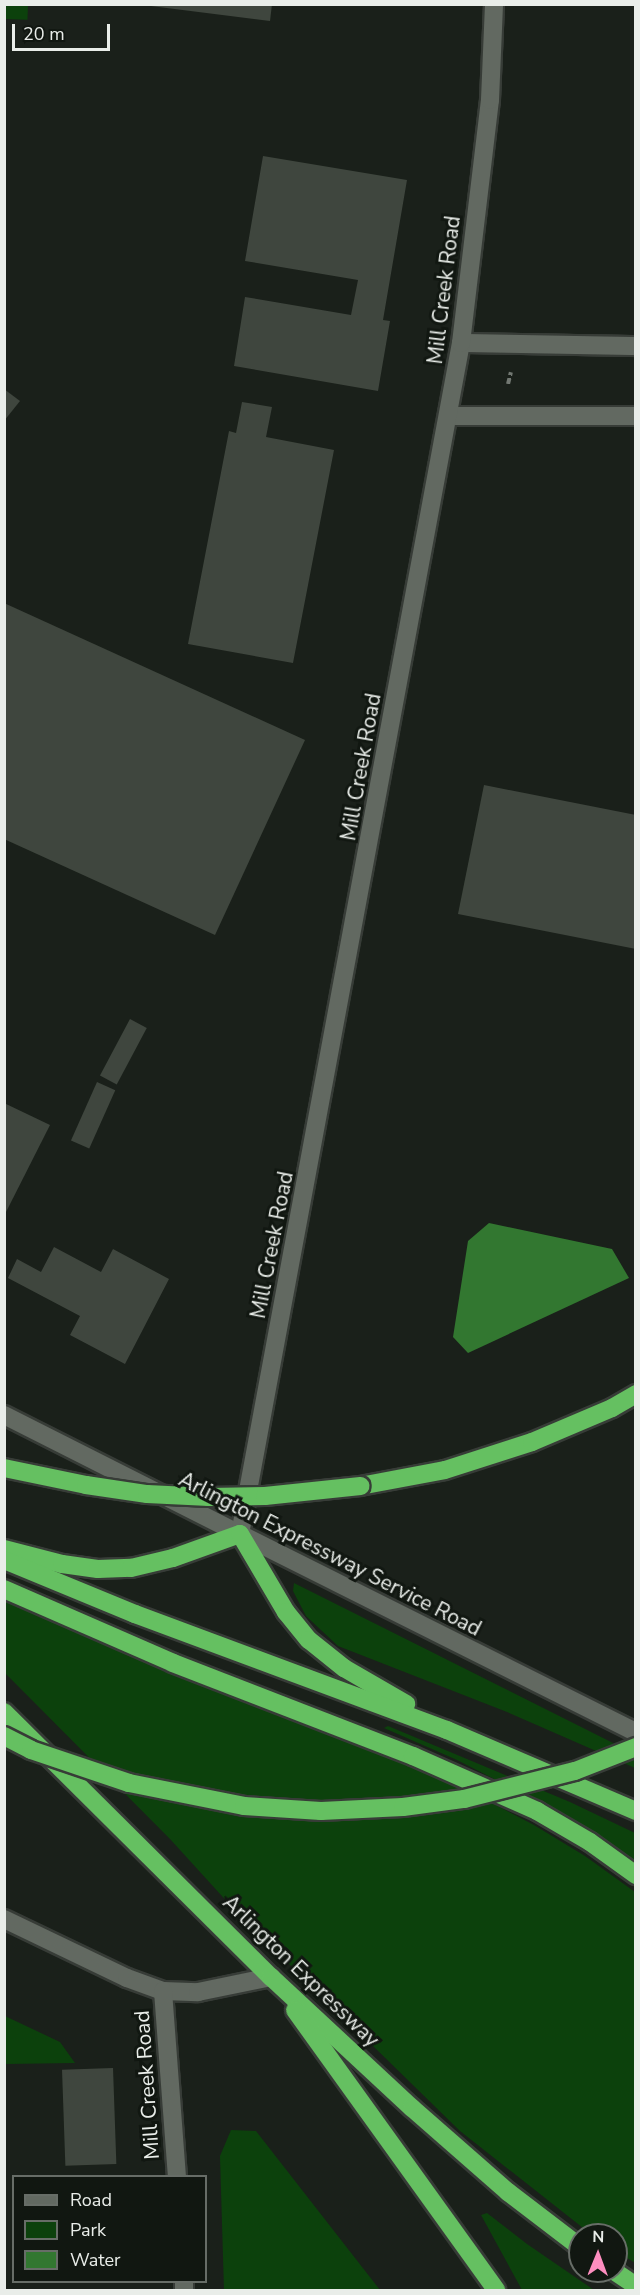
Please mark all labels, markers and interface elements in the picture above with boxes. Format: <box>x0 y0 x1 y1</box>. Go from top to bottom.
scale bar <box>15 12 112 50</box>
text: 20 m <box>23 22 65 46</box>
street label: Mill Creek Road <box>422 214 466 366</box>
street label: Mill Creek Road <box>336 691 386 843</box>
street label: Mill Creek Road <box>245 1169 299 1321</box>
street label: Arlington Expressway Service Road <box>175 1467 485 1641</box>
street label: Arlington Expressway <box>218 1890 384 2052</box>
street label: Mill Creek Road <box>129 2010 165 2160</box>
legend <box>12 2175 207 2283</box>
text: Road <box>70 2188 112 2212</box>
text: Park <box>70 2218 106 2242</box>
north arrow <box>568 2223 628 2283</box>
text: N <box>592 2226 604 2248</box>
text: Water <box>70 2248 121 2272</box>

